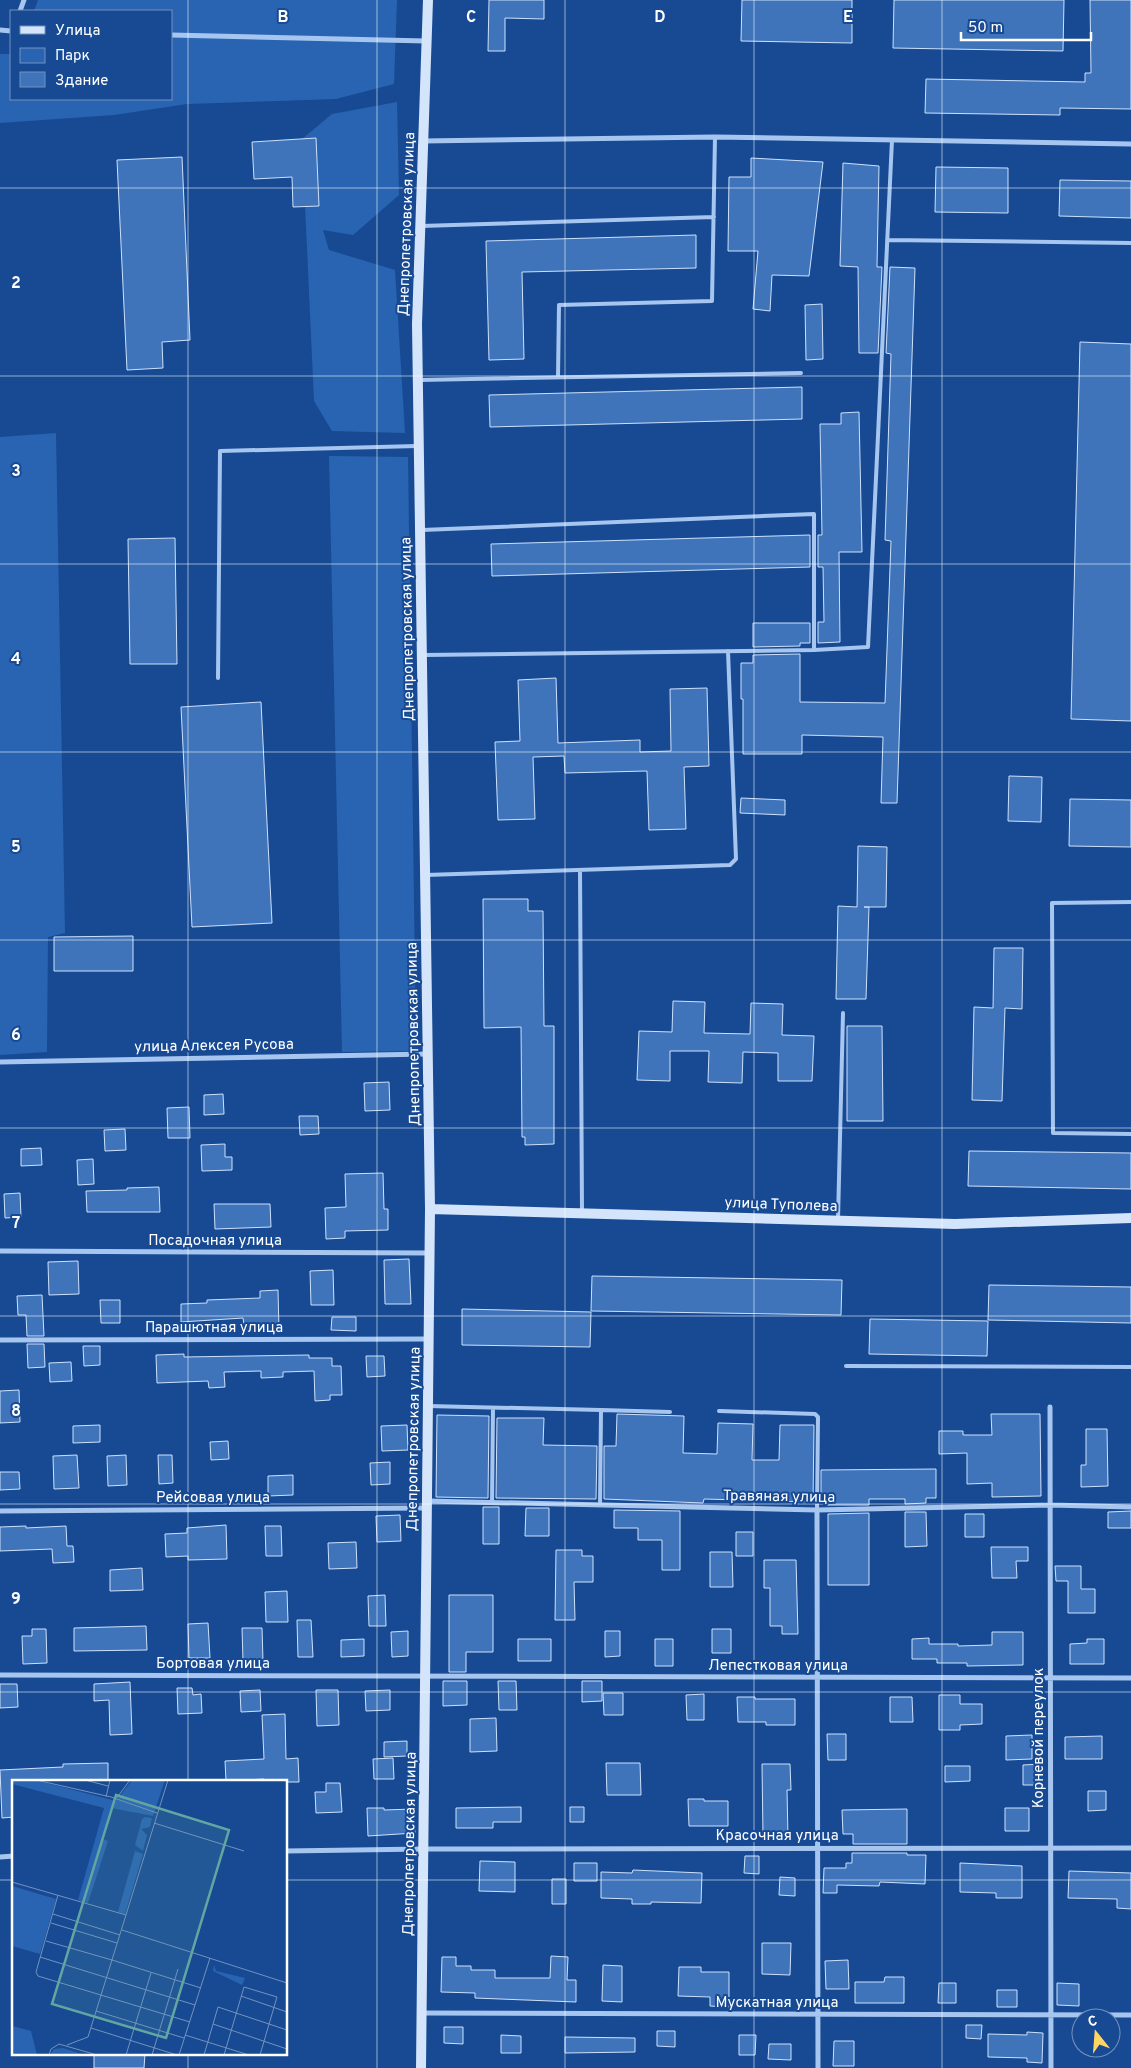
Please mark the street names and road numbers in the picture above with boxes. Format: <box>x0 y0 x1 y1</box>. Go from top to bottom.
street label: Днепропетровская улица <box>395 132 420 316</box>
street label: Днепропетровская улица <box>397 537 420 721</box>
street label: Днепропетровская улица <box>403 942 426 1126</box>
street label: улица Алексея Русова <box>134 1036 294 1057</box>
street label: улица Туполева <box>724 1194 838 1217</box>
street label: Посадочная улица <box>148 1232 282 1251</box>
street label: Парашютная улица <box>145 1319 283 1338</box>
street label: Днепропетровская улица <box>403 1347 426 1531</box>
street label: Травяная улица <box>723 1487 835 1508</box>
street label: Рейсовая улица <box>156 1489 270 1508</box>
street label: Бортовая улица <box>156 1655 270 1674</box>
street label: Лепестковая улица <box>708 1657 848 1676</box>
street label: Корневой переулок <box>1030 1668 1049 1808</box>
street label: Днепропетровская улица <box>399 1752 422 1936</box>
street label: Красочная улица <box>715 1827 839 1846</box>
street label: Мускатная улица <box>716 1994 838 2013</box>

